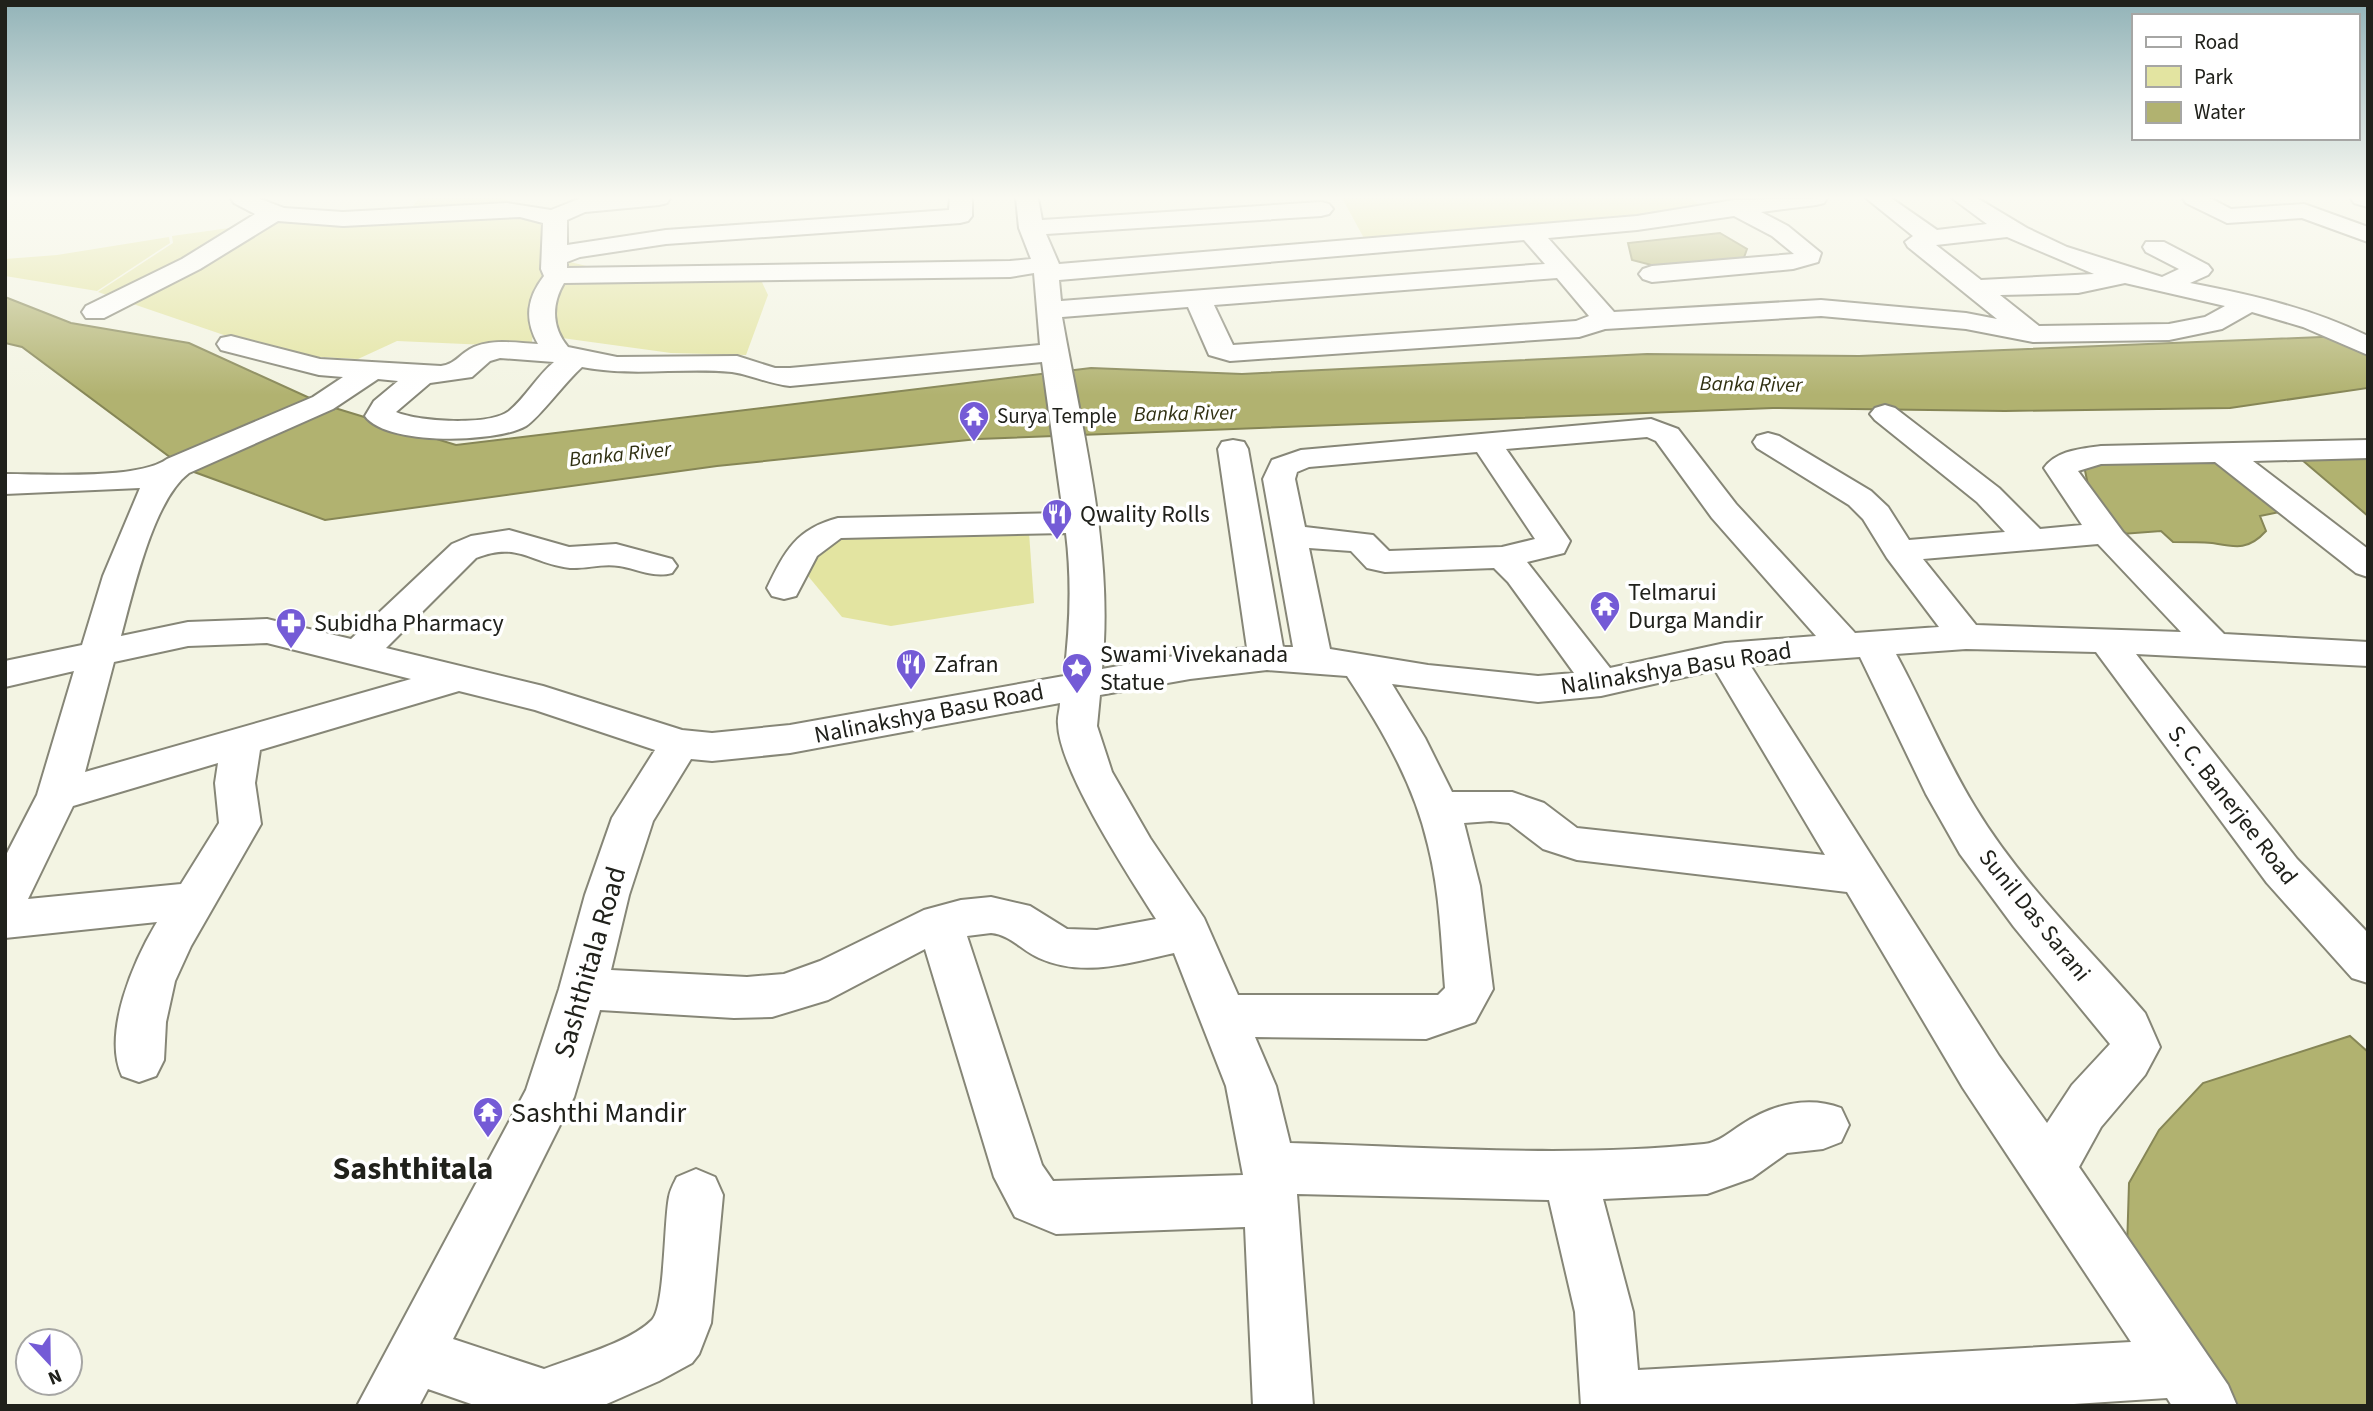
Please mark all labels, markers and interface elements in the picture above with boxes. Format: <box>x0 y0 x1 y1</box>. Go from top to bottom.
legend <box>2132 14 2359 140</box>
text: Road <box>2194 27 2239 57</box>
text: Park <box>2194 62 2234 92</box>
text: Water <box>2194 97 2246 127</box>
water label: Banka River <box>1699 368 1803 400</box>
water label: Banka River <box>1133 397 1237 429</box>
temple icon: Surya Temple <box>957 399 991 443</box>
place label: Surya Temple <box>997 401 1117 431</box>
water label: Banka River <box>567 434 673 474</box>
restaurant icon: Qwality Rolls <box>1040 497 1074 541</box>
place label: Qwality Rolls <box>1080 497 1210 532</box>
place label: Telmarui Durga Mandir <box>1628 575 1763 638</box>
temple icon: Telmarui Durga Mandir <box>1588 589 1622 633</box>
pharmacy icon: Subidha Pharmacy <box>274 606 308 650</box>
place label: Subidha Pharmacy <box>314 606 504 641</box>
street label: Nalinakshya Basu Road <box>1558 633 1794 704</box>
place label: Swami Vivekanada Statue <box>1100 637 1288 700</box>
restaurant icon: Zafran <box>894 647 928 691</box>
place label: Zafran <box>934 647 999 682</box>
place icon: Swami Vivekanada Statue <box>1060 651 1094 695</box>
street label: Nalinakshya Basu Road <box>811 674 1047 753</box>
street label: S. C. Banerjee Road <box>2159 718 2306 892</box>
street label: Sunil Das Sarani <box>1970 842 2099 989</box>
street label: Sashthitala Road <box>544 862 636 1063</box>
place label: Sashthi Mandir <box>511 1093 686 1133</box>
temple icon: Sashthi Mandir <box>471 1095 505 1139</box>
district label: Sashthitala <box>333 1146 493 1192</box>
north arrow <box>14 1327 84 1397</box>
text: N <box>44 1361 66 1391</box>

